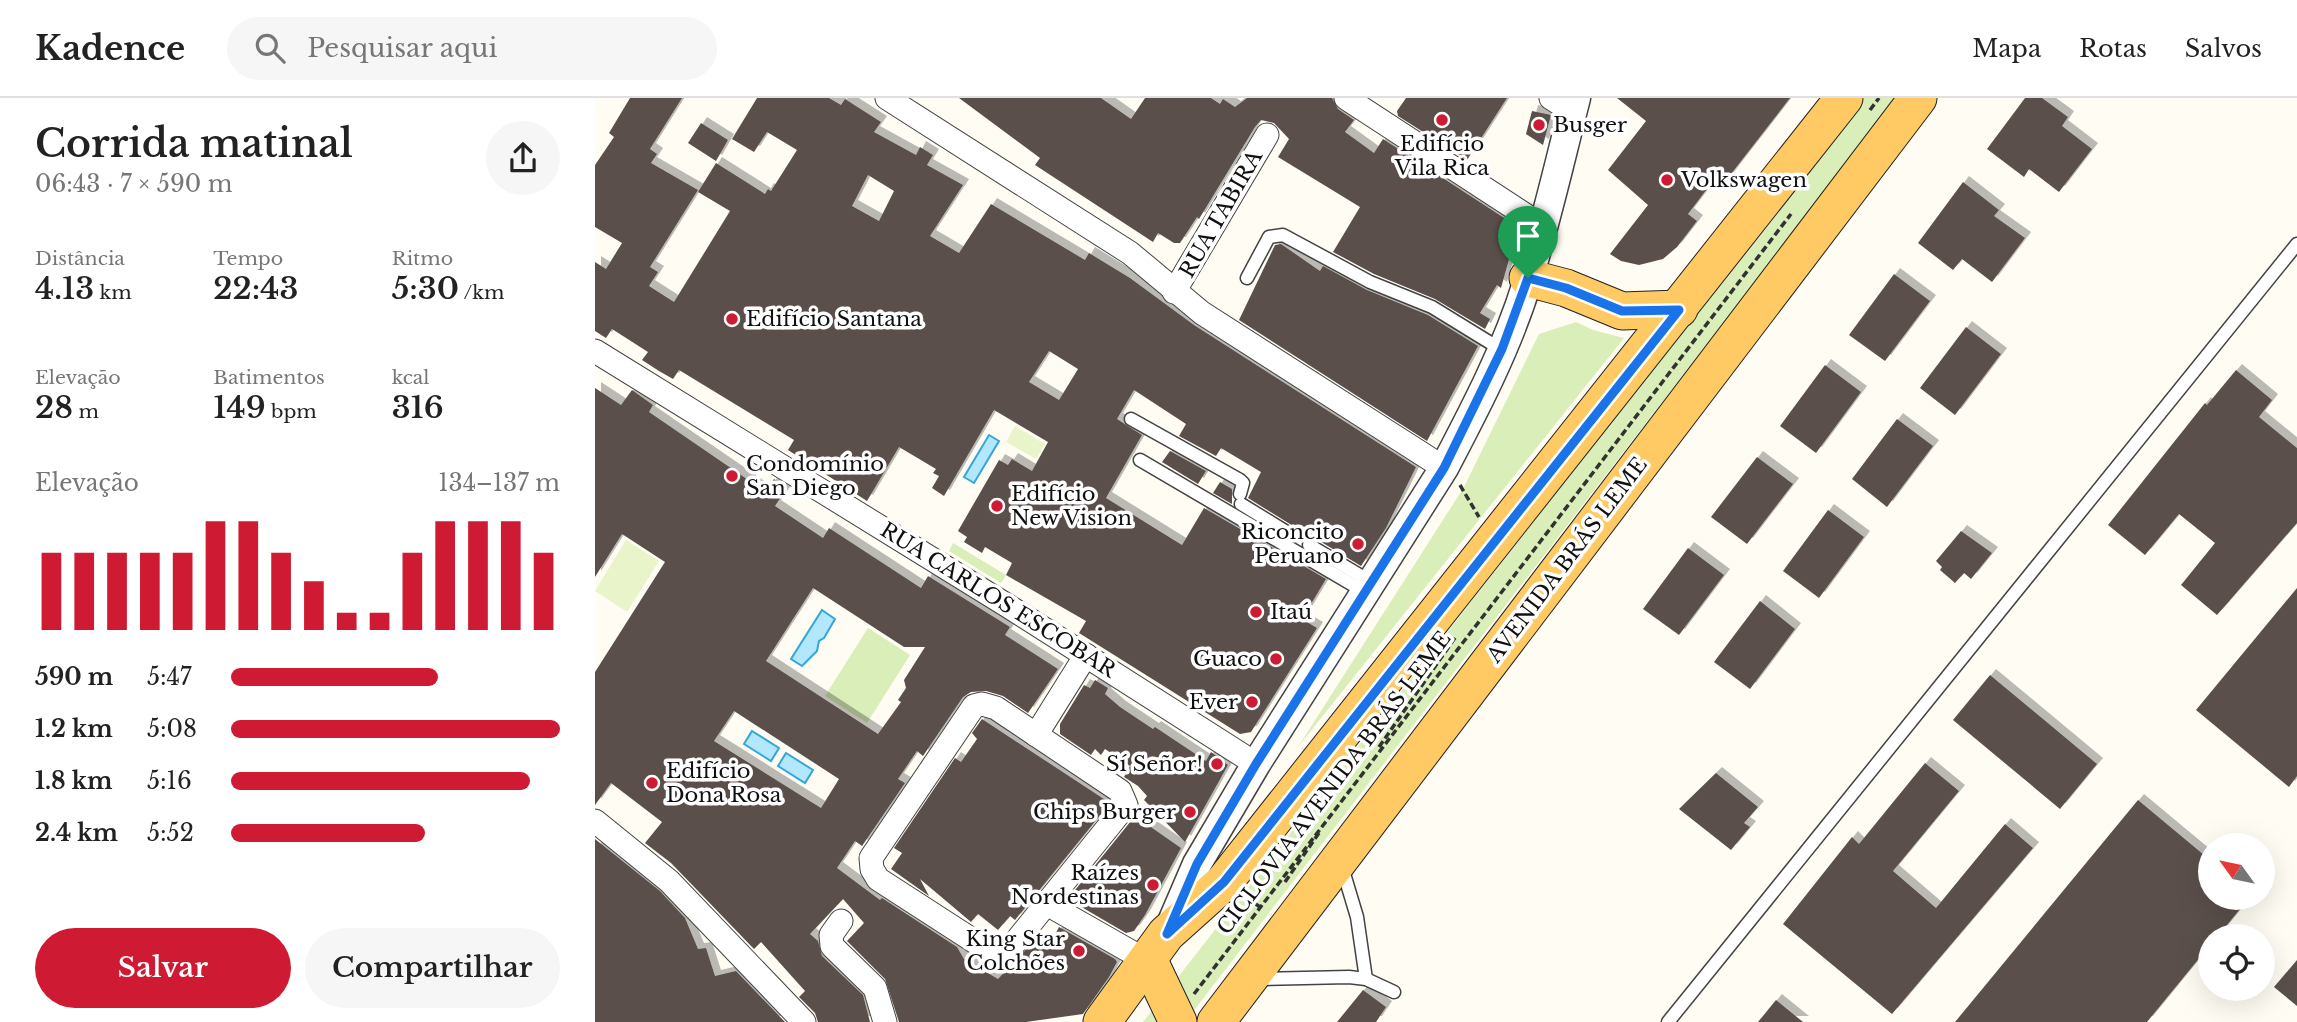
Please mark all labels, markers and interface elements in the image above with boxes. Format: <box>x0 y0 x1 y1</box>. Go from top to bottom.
search box <box>227 17 717 80</box>
text: Kadence <box>35 28 185 69</box>
icon: search <box>251 29 289 67</box>
text: Pesquisar aqui <box>307 32 497 64</box>
text: Mapa <box>1972 34 2041 63</box>
text: Rotas <box>2079 34 2147 63</box>
text: Salvos <box>2185 34 2262 63</box>
marker: Edifício Vila Rica <box>1434 112 1450 128</box>
place label: Busger <box>1553 112 1627 138</box>
marker: Busger <box>1531 117 1547 133</box>
text: Corrida matinal <box>35 120 353 167</box>
button: share <box>486 121 560 195</box>
place label: Edifício Vila Rica <box>1394 131 1490 181</box>
street label: RUA TABIRA <box>1174 145 1268 282</box>
place label: Volkswagen <box>1680 167 1807 193</box>
text: 06:43 · 7 × 590 m <box>35 170 232 198</box>
marker: Volkswagen <box>1659 172 1675 188</box>
pin <box>1498 206 1558 278</box>
icon: arrive <box>1509 217 1547 255</box>
text: Distância <box>35 247 125 270</box>
text: Tempo <box>213 247 283 270</box>
text: Ritmo <box>392 247 453 270</box>
text: 4.13 <box>35 270 94 307</box>
text: 22:43 <box>213 270 298 307</box>
text: 5:30 <box>392 270 459 307</box>
text: km <box>94 281 132 304</box>
text: /km <box>459 281 504 304</box>
place label: Edifício Santana <box>746 306 922 332</box>
marker: Edifício Santana <box>724 311 740 327</box>
text: Elevação <box>35 366 121 389</box>
text: Batimentos <box>213 366 325 389</box>
text: kcal <box>392 366 430 389</box>
text: 28 <box>35 389 73 426</box>
text: 149 <box>213 389 266 426</box>
text: 316 <box>392 389 444 426</box>
text: m <box>73 400 99 423</box>
text: bpm <box>266 400 317 423</box>
place label: Condomínio San Diego <box>746 451 884 501</box>
street label: AVENIDA BRÁS LEME <box>1481 452 1653 669</box>
marker: Condomínio San Diego <box>724 468 740 484</box>
text: Elevação <box>35 469 139 497</box>
text: 134–137 m <box>438 469 560 497</box>
place label: Edifício New Vision <box>1011 481 1132 531</box>
marker: Edifício New Vision <box>989 498 1005 514</box>
street label: RUA CARLOS ESCOBAR <box>875 517 1122 684</box>
place label: Riconcito Peruano <box>1241 519 1344 569</box>
marker: Riconcito Peruano <box>1350 536 1366 552</box>
place label: Itaú <box>1270 599 1312 625</box>
marker: Itaú <box>1248 604 1264 620</box>
street label: CICLOVIA AVENIDA BRÁS LEME <box>1212 626 1456 940</box>
place label: Guaco <box>1193 646 1262 672</box>
marker: Guaco <box>1268 651 1284 667</box>
text: 590 m <box>35 663 113 691</box>
text: 5:47 <box>147 663 192 691</box>
place label: Ever <box>1189 689 1238 715</box>
marker: Ever <box>1244 694 1260 710</box>
text: 1.2 km <box>35 715 113 743</box>
text: 5:08 <box>147 715 197 743</box>
place label: Sí Señor! <box>1106 751 1203 777</box>
marker: Sí Señor! <box>1209 756 1225 772</box>
place label: Edifício Dona Rosa <box>666 758 782 808</box>
text: 1.8 km <box>35 767 112 795</box>
text: 5:16 <box>147 767 192 795</box>
marker: Edifício Dona Rosa <box>644 775 660 791</box>
place label: Chips Burger <box>1033 799 1176 825</box>
marker: Chips Burger <box>1182 804 1198 820</box>
text: 2.4 km <box>35 819 118 847</box>
text: 5:52 <box>147 819 194 847</box>
north arrow <box>2198 833 2275 910</box>
map controls <box>2198 833 2275 1001</box>
place label: Raízes Nordestinas <box>1011 860 1139 910</box>
marker: Raízes Nordestinas <box>1145 877 1161 893</box>
button: locate <box>2198 924 2275 1001</box>
place label: King Star Colchões <box>966 926 1065 976</box>
button: Salvar <box>35 928 291 1008</box>
button: Compartilhar <box>305 928 560 1008</box>
marker: King Star Colchões <box>1071 943 1087 959</box>

